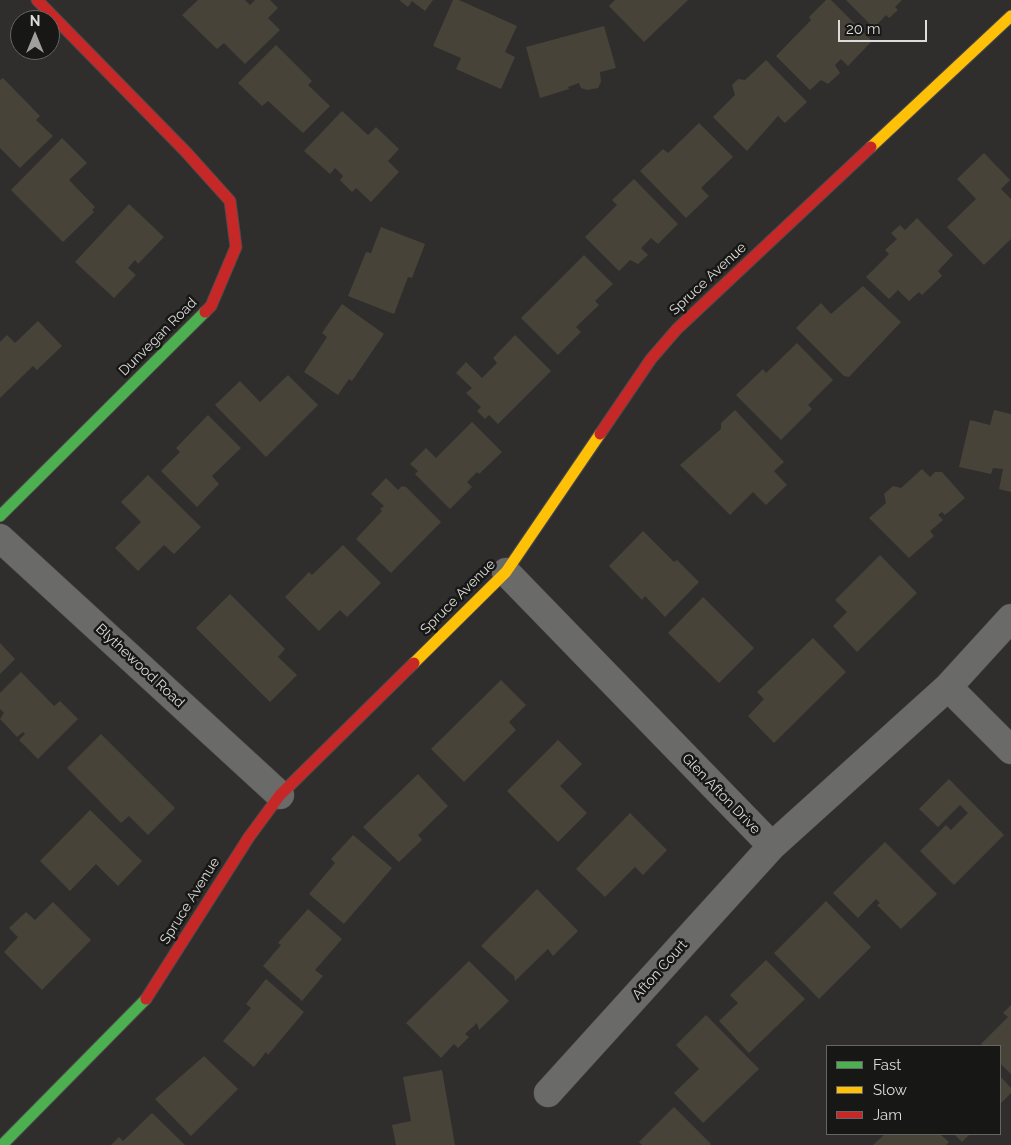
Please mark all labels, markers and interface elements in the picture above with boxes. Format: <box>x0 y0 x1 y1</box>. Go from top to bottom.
north arrow <box>10 10 60 60</box>
scale bar <box>841 10 930 42</box>
text: N <box>30 13 40 29</box>
text: 20 m <box>846 20 881 38</box>
street label: Spruce Avenue <box>666 239 750 319</box>
street label: Dunvegan Road <box>116 295 200 379</box>
street label: Spruce Avenue <box>417 556 499 638</box>
street label: Blythewood Road <box>92 621 188 711</box>
street label: Glen Afton Drive <box>678 750 764 838</box>
street label: Spruce Avenue <box>157 855 223 947</box>
street label: Afton Court <box>629 937 691 1003</box>
legend <box>826 1045 1001 1135</box>
text: Fast <box>873 1056 901 1074</box>
text: Slow <box>873 1081 907 1099</box>
text: Jam <box>873 1106 902 1124</box>

